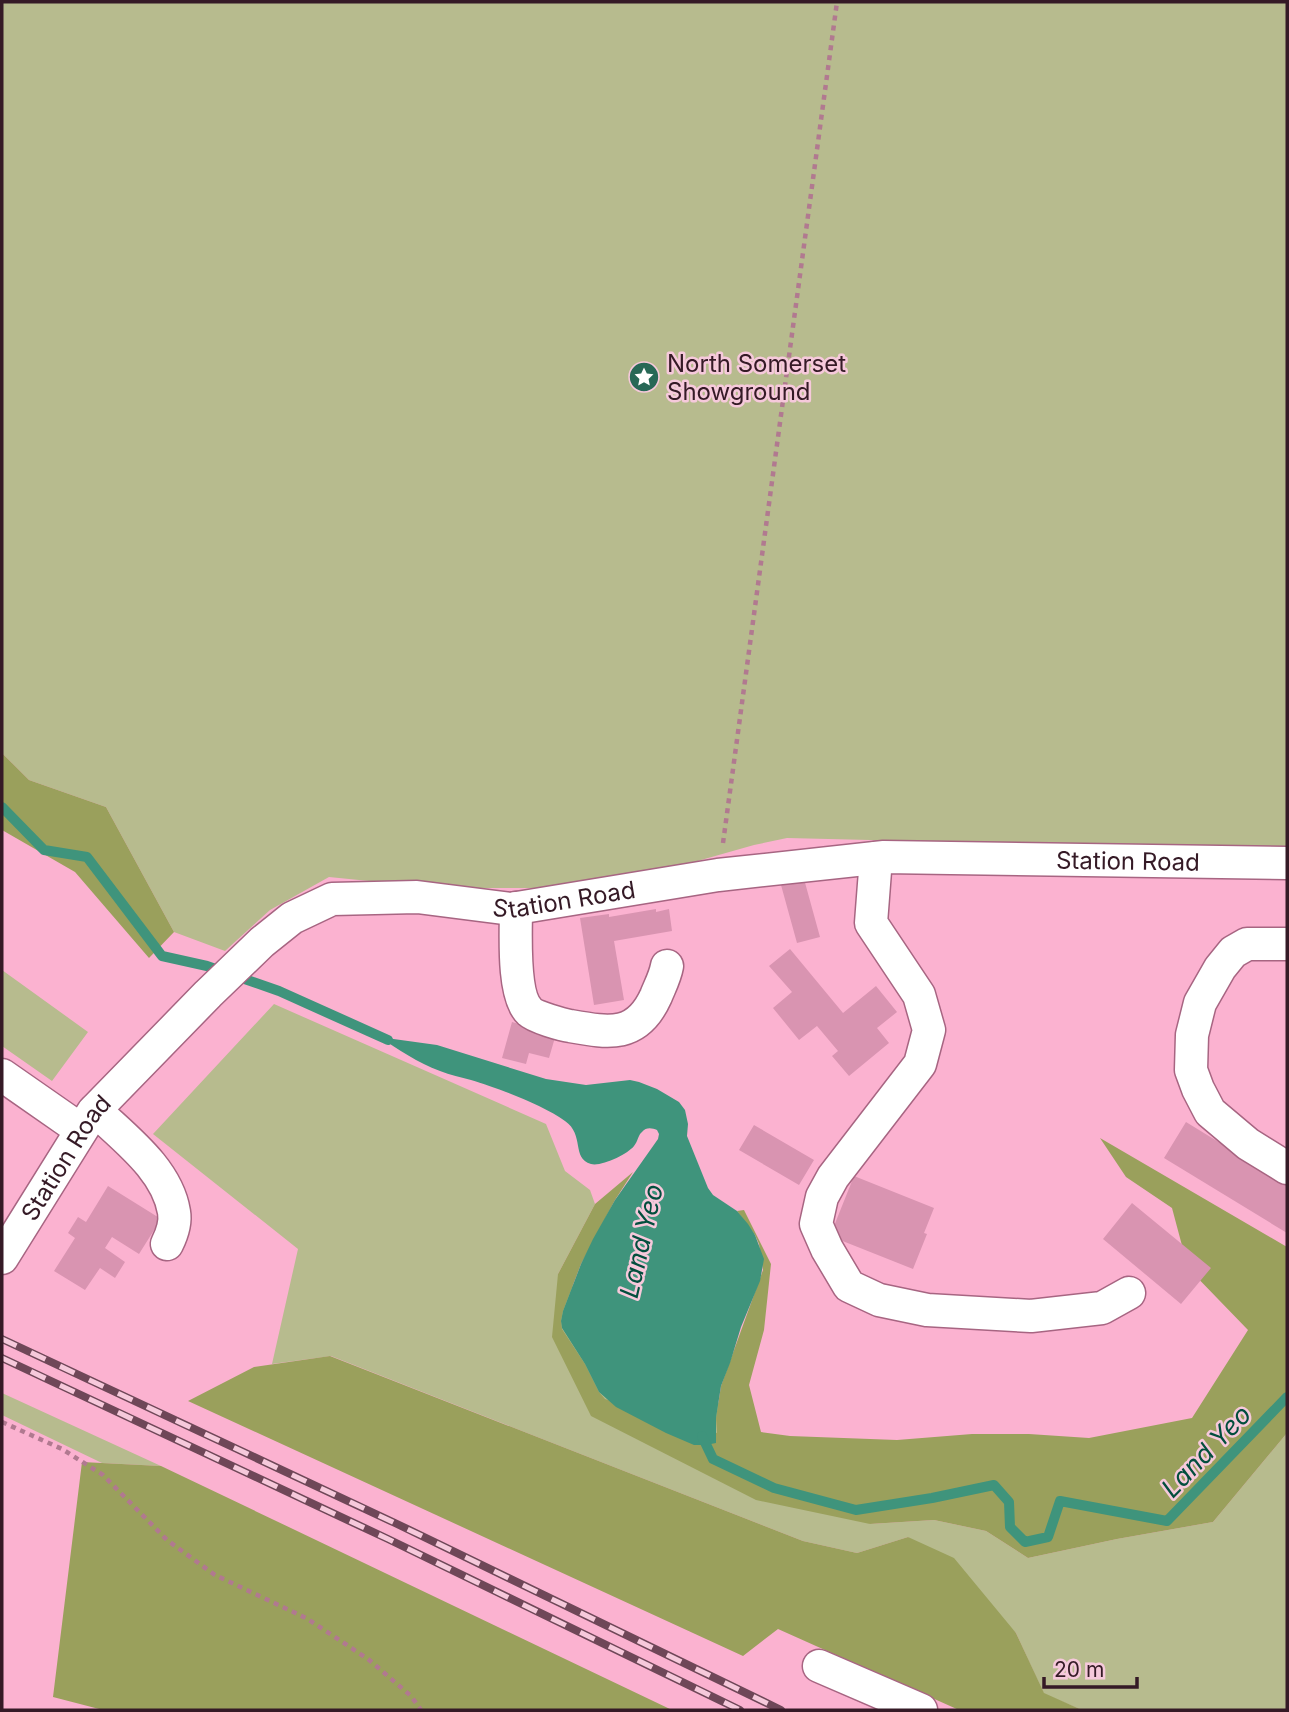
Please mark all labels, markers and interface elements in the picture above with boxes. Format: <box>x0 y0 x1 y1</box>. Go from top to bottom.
place label: North Somerset Showground <box>667 349 846 406</box>
place icon: North Somerset Showground <box>627 360 661 394</box>
street label: Station Road <box>1056 845 1200 876</box>
street label: Station Road <box>491 874 637 924</box>
street label: Station Road <box>15 1088 117 1226</box>
water label: Land Yeo <box>613 1181 669 1301</box>
water label: Land Yeo <box>1155 1399 1257 1503</box>
scale bar <box>1044 1646 1137 1690</box>
text: 20 m <box>1054 1657 1104 1682</box>

